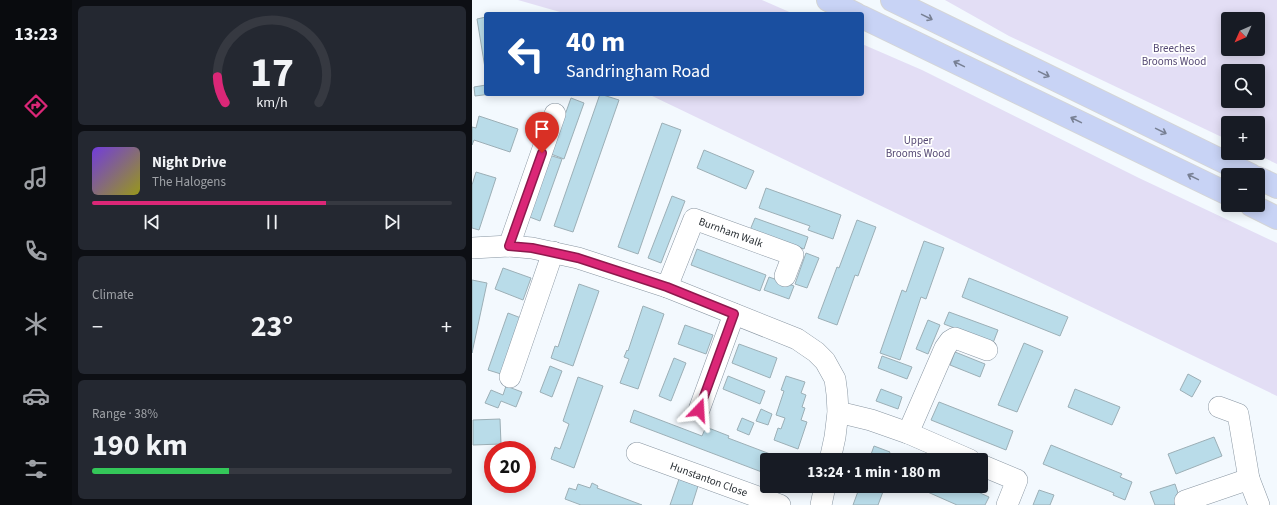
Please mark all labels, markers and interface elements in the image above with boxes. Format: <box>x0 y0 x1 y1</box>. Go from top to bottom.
north arrow <box>1221 12 1265 56</box>
map controls <box>1221 12 1265 212</box>
one-way arrow <box>921 14 933 21</box>
text: 13:23 <box>14 22 58 47</box>
text: 40 m <box>566 22 625 62</box>
icon: left <box>500 28 552 80</box>
park label: Breeches Brooms Wood <box>1142 41 1206 69</box>
text: 17 <box>250 43 294 103</box>
text: Sandringham Road <box>566 59 710 84</box>
one-way arrow <box>953 60 965 67</box>
button: search <box>1221 64 1265 108</box>
one-way arrow <box>1037 71 1049 78</box>
icon: directions <box>22 92 50 120</box>
text: km/h <box>256 92 288 113</box>
pin <box>525 112 559 153</box>
one-way arrow <box>1070 116 1082 123</box>
button: + <box>1221 116 1265 160</box>
icon: arrive <box>531 118 553 140</box>
one-way arrow <box>1154 128 1166 135</box>
park label: Upper Brooms Wood <box>886 133 950 161</box>
text: Night Drive <box>152 152 227 173</box>
icon: music <box>22 164 50 192</box>
button: − <box>1221 168 1265 212</box>
text: The Halogens <box>152 173 226 191</box>
one-way arrow <box>1187 173 1199 180</box>
icon: previous <box>141 211 163 233</box>
icon: pause <box>261 211 283 233</box>
icon: next <box>381 211 403 233</box>
street label: Burnham Walk <box>697 214 766 251</box>
icon: phone <box>22 237 50 265</box>
text: Climate <box>92 286 134 304</box>
text: 23° <box>251 305 293 348</box>
icon: climate <box>22 310 50 338</box>
text: − <box>92 311 103 343</box>
text: + <box>441 311 452 343</box>
icon: car <box>22 382 50 410</box>
position arrow <box>678 389 720 431</box>
text: Range · 38% <box>92 405 158 423</box>
text: 190 km <box>92 424 188 467</box>
speed limit sign: 20 <box>484 441 536 493</box>
icon: filters <box>22 455 50 483</box>
street label: Hunstanton Close <box>668 458 750 501</box>
text: 13:24 · 1 min · 180 m <box>807 462 941 483</box>

